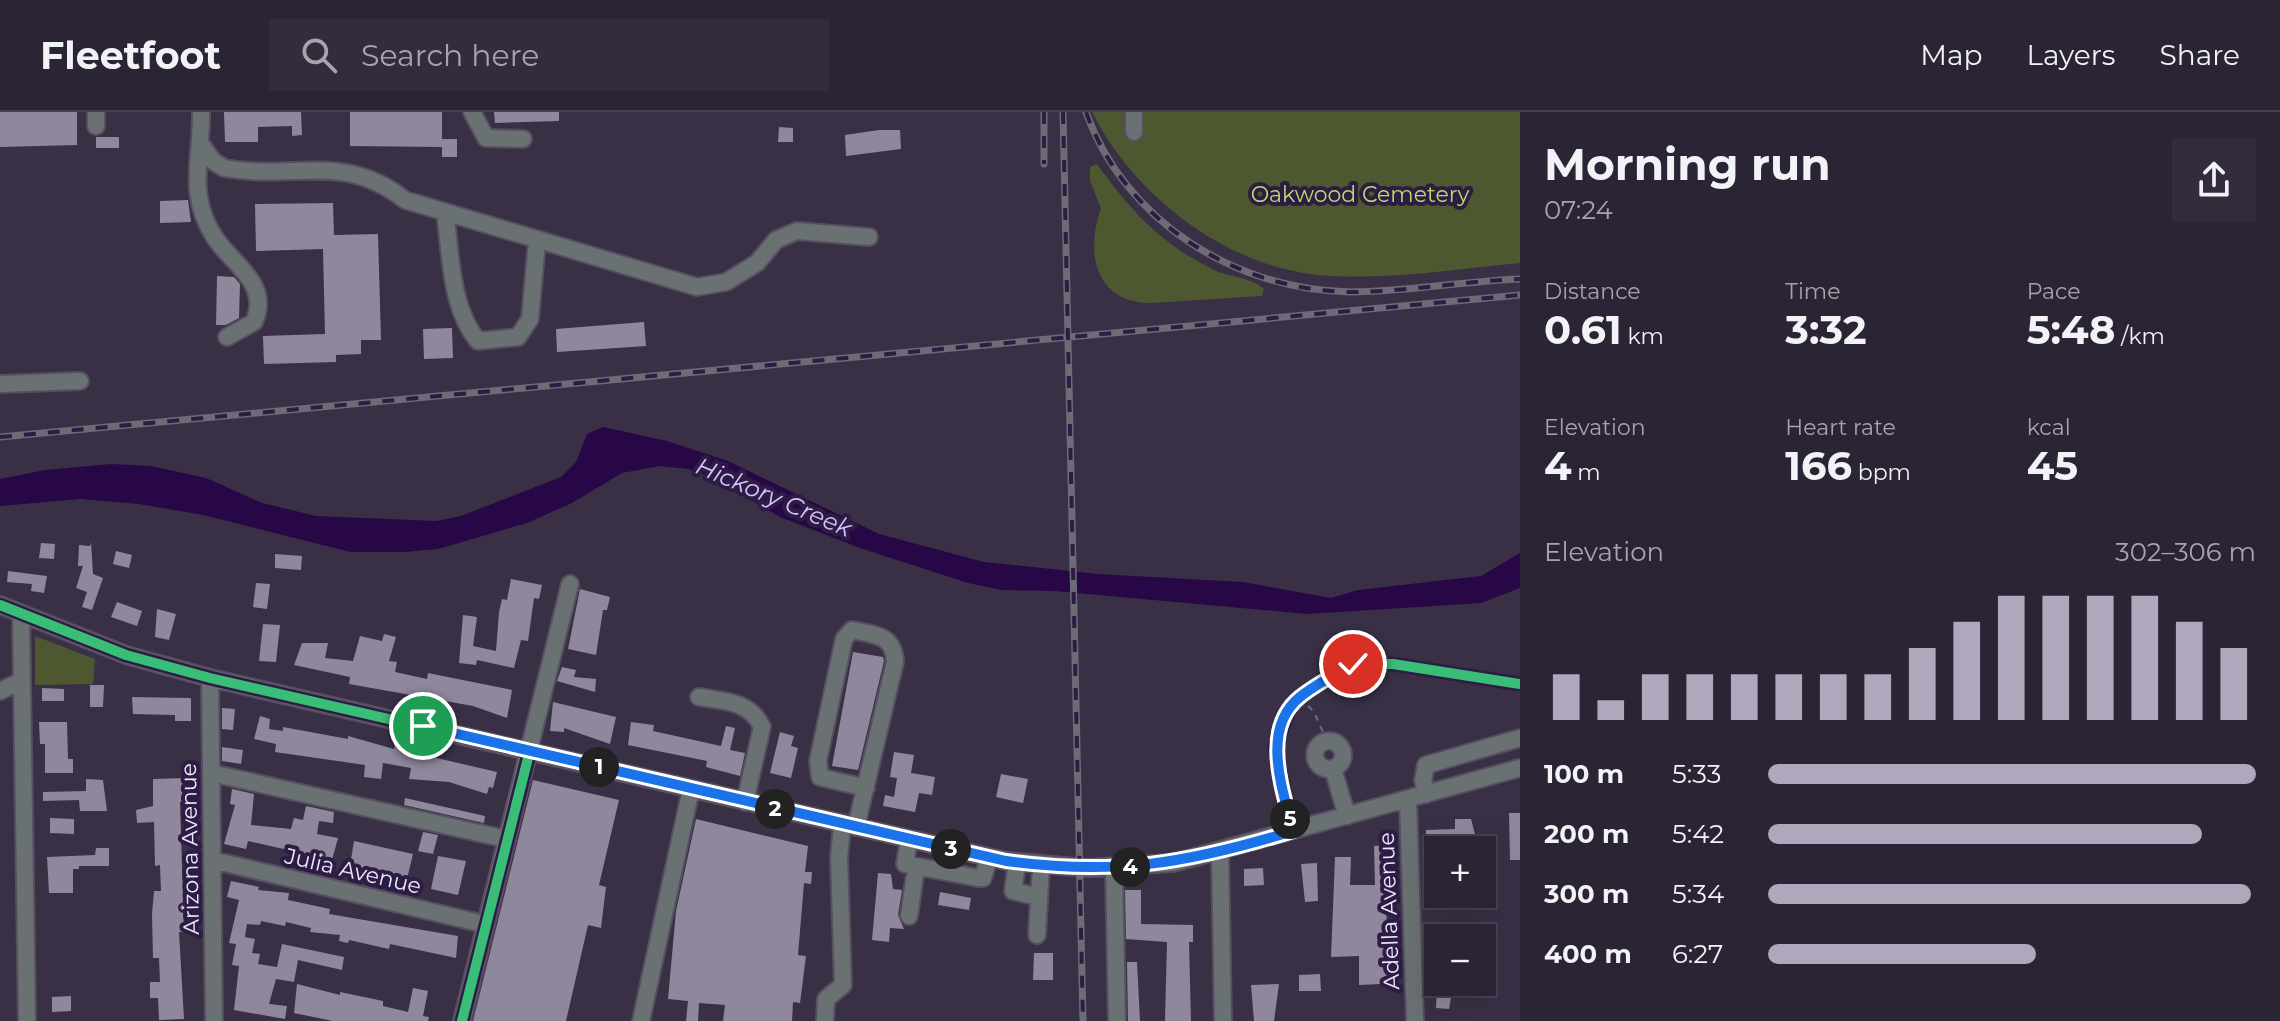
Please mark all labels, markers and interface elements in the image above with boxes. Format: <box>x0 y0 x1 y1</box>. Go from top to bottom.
search box <box>269 19 829 91</box>
text: Fleetfoot <box>40 32 221 79</box>
icon: search <box>297 33 341 77</box>
text: Search here <box>361 37 539 74</box>
text: Map <box>1920 38 1983 72</box>
text: Layers <box>2027 38 2116 72</box>
text: Share <box>2160 38 2240 72</box>
text: Morning run <box>1544 137 1831 191</box>
button: share <box>2172 138 2256 222</box>
park label: Oakwood Cemetery <box>1251 181 1469 208</box>
text: 07:24 <box>1544 194 1613 226</box>
text: Distance <box>1544 278 1641 305</box>
text: Time <box>1785 278 1841 305</box>
text: Pace <box>2027 278 2081 305</box>
text: 0.61 <box>1544 305 1622 354</box>
text: 3:32 <box>1785 305 1867 354</box>
text: 5:48 <box>2027 305 2115 354</box>
text: km <box>1622 323 1664 350</box>
text: /km <box>2115 323 2165 350</box>
text: Elevation <box>1544 414 1646 441</box>
text: Heart rate <box>1785 414 1896 441</box>
text: kcal <box>2027 414 2071 441</box>
text: 4 <box>1544 441 1572 490</box>
text: 166 <box>1785 441 1852 490</box>
text: 45 <box>2027 441 2078 490</box>
water label: Hickory Creek <box>692 451 858 544</box>
text: m <box>1572 459 1601 486</box>
text: bpm <box>1852 459 1911 486</box>
text: Elevation <box>1544 536 1664 568</box>
text: 302–306 m <box>2115 536 2256 568</box>
pin <box>1319 630 1387 698</box>
icon: check <box>1331 642 1375 686</box>
pin <box>389 692 457 760</box>
icon: arrive <box>401 704 445 748</box>
pin: 1 <box>579 747 619 787</box>
text: 1 <box>595 753 603 780</box>
text: 100 m <box>1544 758 1624 790</box>
text: 5:33 <box>1672 758 1721 790</box>
street label: Arizona Avenue <box>175 763 205 935</box>
pin: 2 <box>755 789 795 829</box>
text: 2 <box>769 795 781 822</box>
pin: 5 <box>1270 799 1310 839</box>
text: 5 <box>1283 805 1297 832</box>
text: 200 m <box>1544 818 1629 850</box>
text: 5:42 <box>1672 818 1724 850</box>
pin: 3 <box>931 829 971 869</box>
street label: Adella Avenue <box>1373 832 1405 990</box>
text: 3 <box>944 835 958 862</box>
map controls <box>1424 836 1496 996</box>
button: + <box>1424 836 1496 908</box>
street label: Julia Avenue <box>281 842 424 900</box>
pin: 4 <box>1110 847 1150 887</box>
text: 4 <box>1122 853 1138 880</box>
text: 300 m <box>1544 878 1629 910</box>
text: 5:34 <box>1672 878 1724 910</box>
button: − <box>1424 924 1496 996</box>
text: 400 m <box>1544 938 1632 970</box>
text: 6:27 <box>1672 938 1723 970</box>

